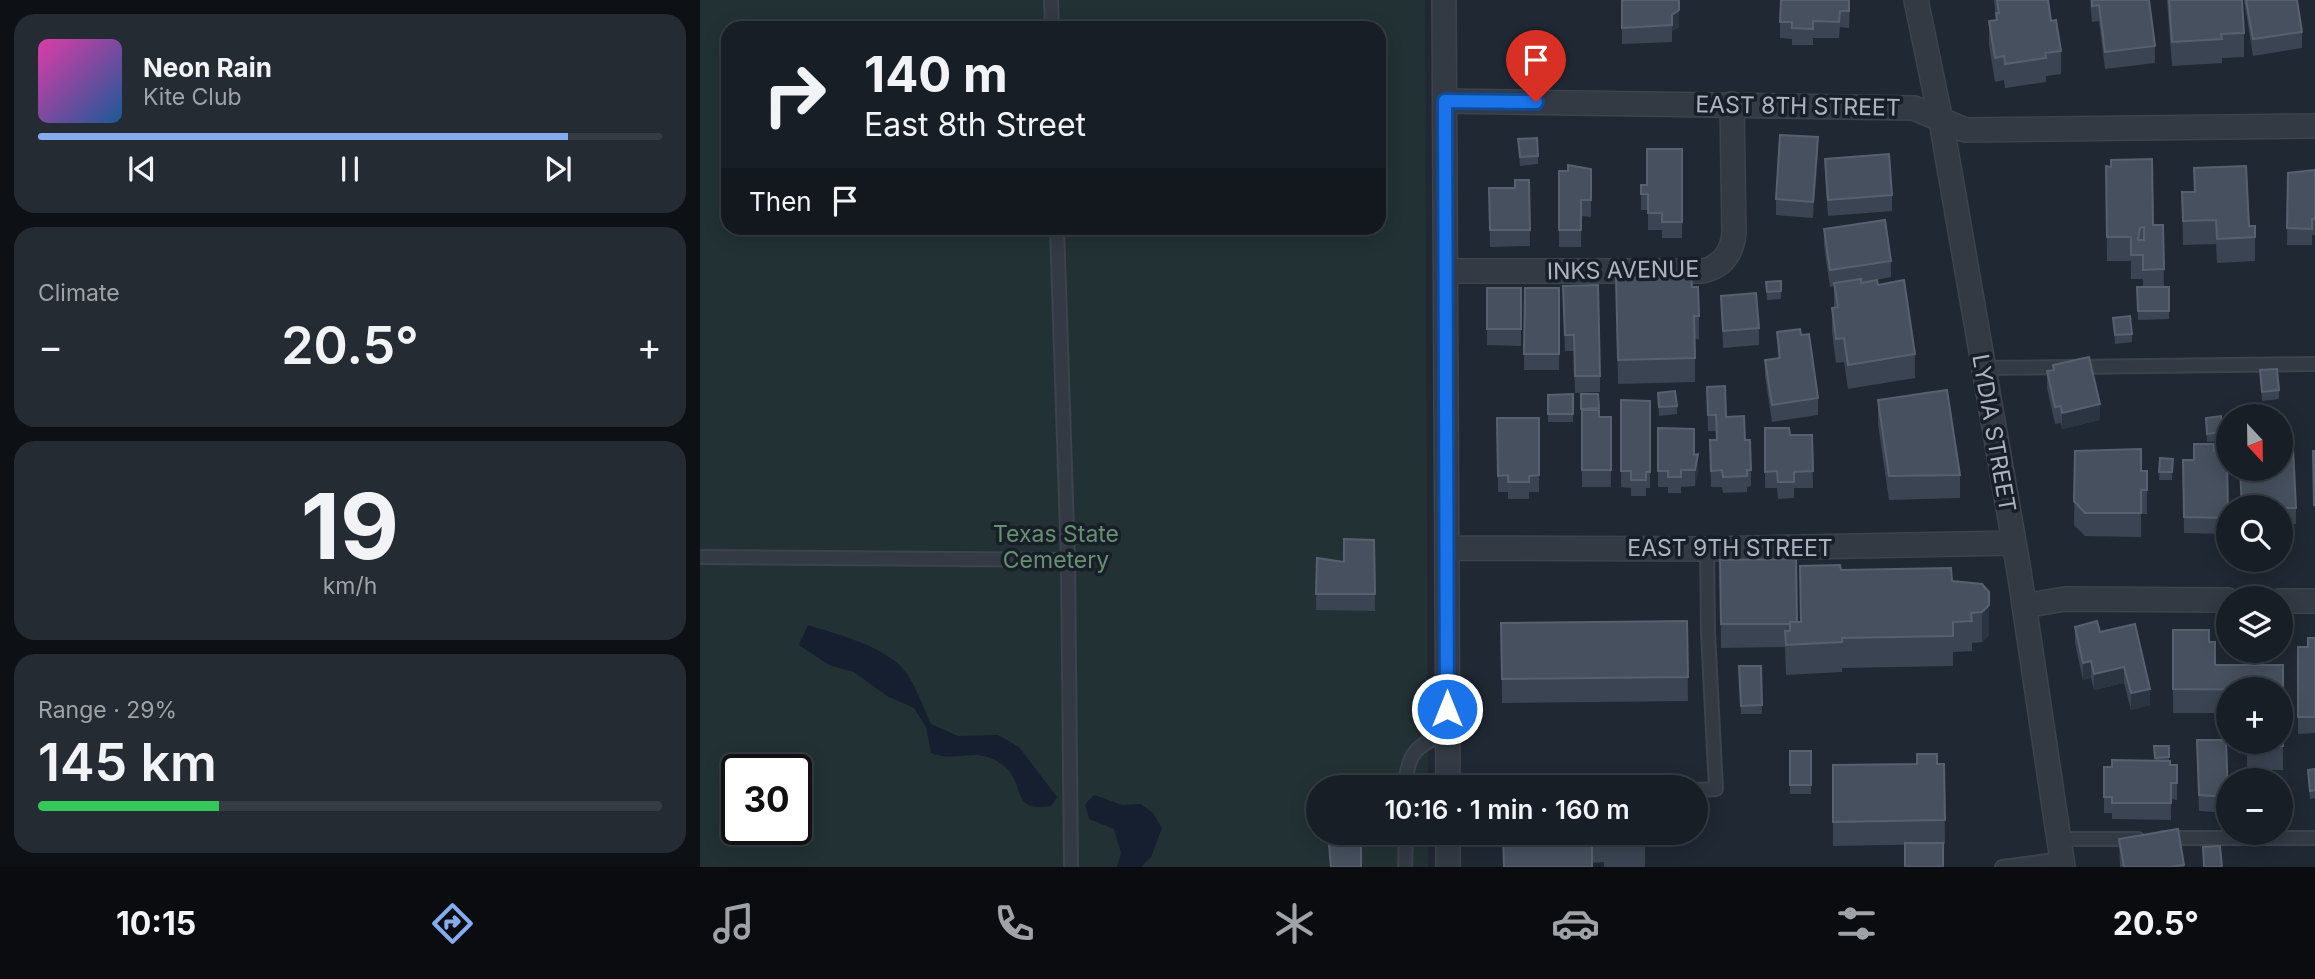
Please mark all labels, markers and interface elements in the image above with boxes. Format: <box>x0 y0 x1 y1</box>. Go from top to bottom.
pin <box>1506 30 1566 102</box>
icon: arrive <box>1517 41 1555 79</box>
text: 140 m <box>864 45 1008 104</box>
icon: right <box>749 49 840 140</box>
text: Neon Rain <box>143 52 272 83</box>
text: Kite Club <box>143 83 242 111</box>
street label: EAST 8TH STREET <box>1695 90 1901 122</box>
text: East 8th Street <box>864 105 1086 144</box>
icon: previous <box>123 150 161 188</box>
icon: pause <box>331 150 369 188</box>
icon: next <box>539 150 577 188</box>
icon: arrive <box>826 182 864 220</box>
text: Then <box>749 186 812 217</box>
street label: INKS AVENUE <box>1547 255 1699 285</box>
text: Climate <box>38 279 120 307</box>
text: 20.5° <box>281 314 419 377</box>
text: − <box>38 323 63 369</box>
text: + <box>637 323 662 369</box>
street label: LYDIA STREET <box>1966 352 2022 514</box>
north arrow <box>2216 404 2292 481</box>
map controls <box>2216 404 2293 845</box>
text: 19 <box>301 471 399 581</box>
button: search <box>2216 495 2293 572</box>
park label: Texas State Cemetery <box>993 520 1119 574</box>
street label: EAST 9TH STREET <box>1627 534 1833 562</box>
text: km/h <box>323 572 377 600</box>
button: layers <box>2216 586 2293 663</box>
position arrow <box>1410 672 1484 746</box>
button: + <box>2216 677 2293 754</box>
text: Range · 29% <box>38 696 177 724</box>
text: 145 km <box>38 731 217 794</box>
speed limit sign: 30 <box>721 754 812 845</box>
button: − <box>2216 768 2293 845</box>
text: 10:16 · 1 min · 160 m <box>1384 794 1630 825</box>
icon: directions <box>428 899 477 948</box>
icon: music <box>709 899 758 948</box>
icon: phone <box>990 899 1039 948</box>
icon: climate <box>1270 899 1319 948</box>
icon: car <box>1551 899 1600 948</box>
icon: filters <box>1832 899 1881 948</box>
text: 10:15 <box>116 904 196 943</box>
text: 20.5° <box>2113 904 2199 943</box>

